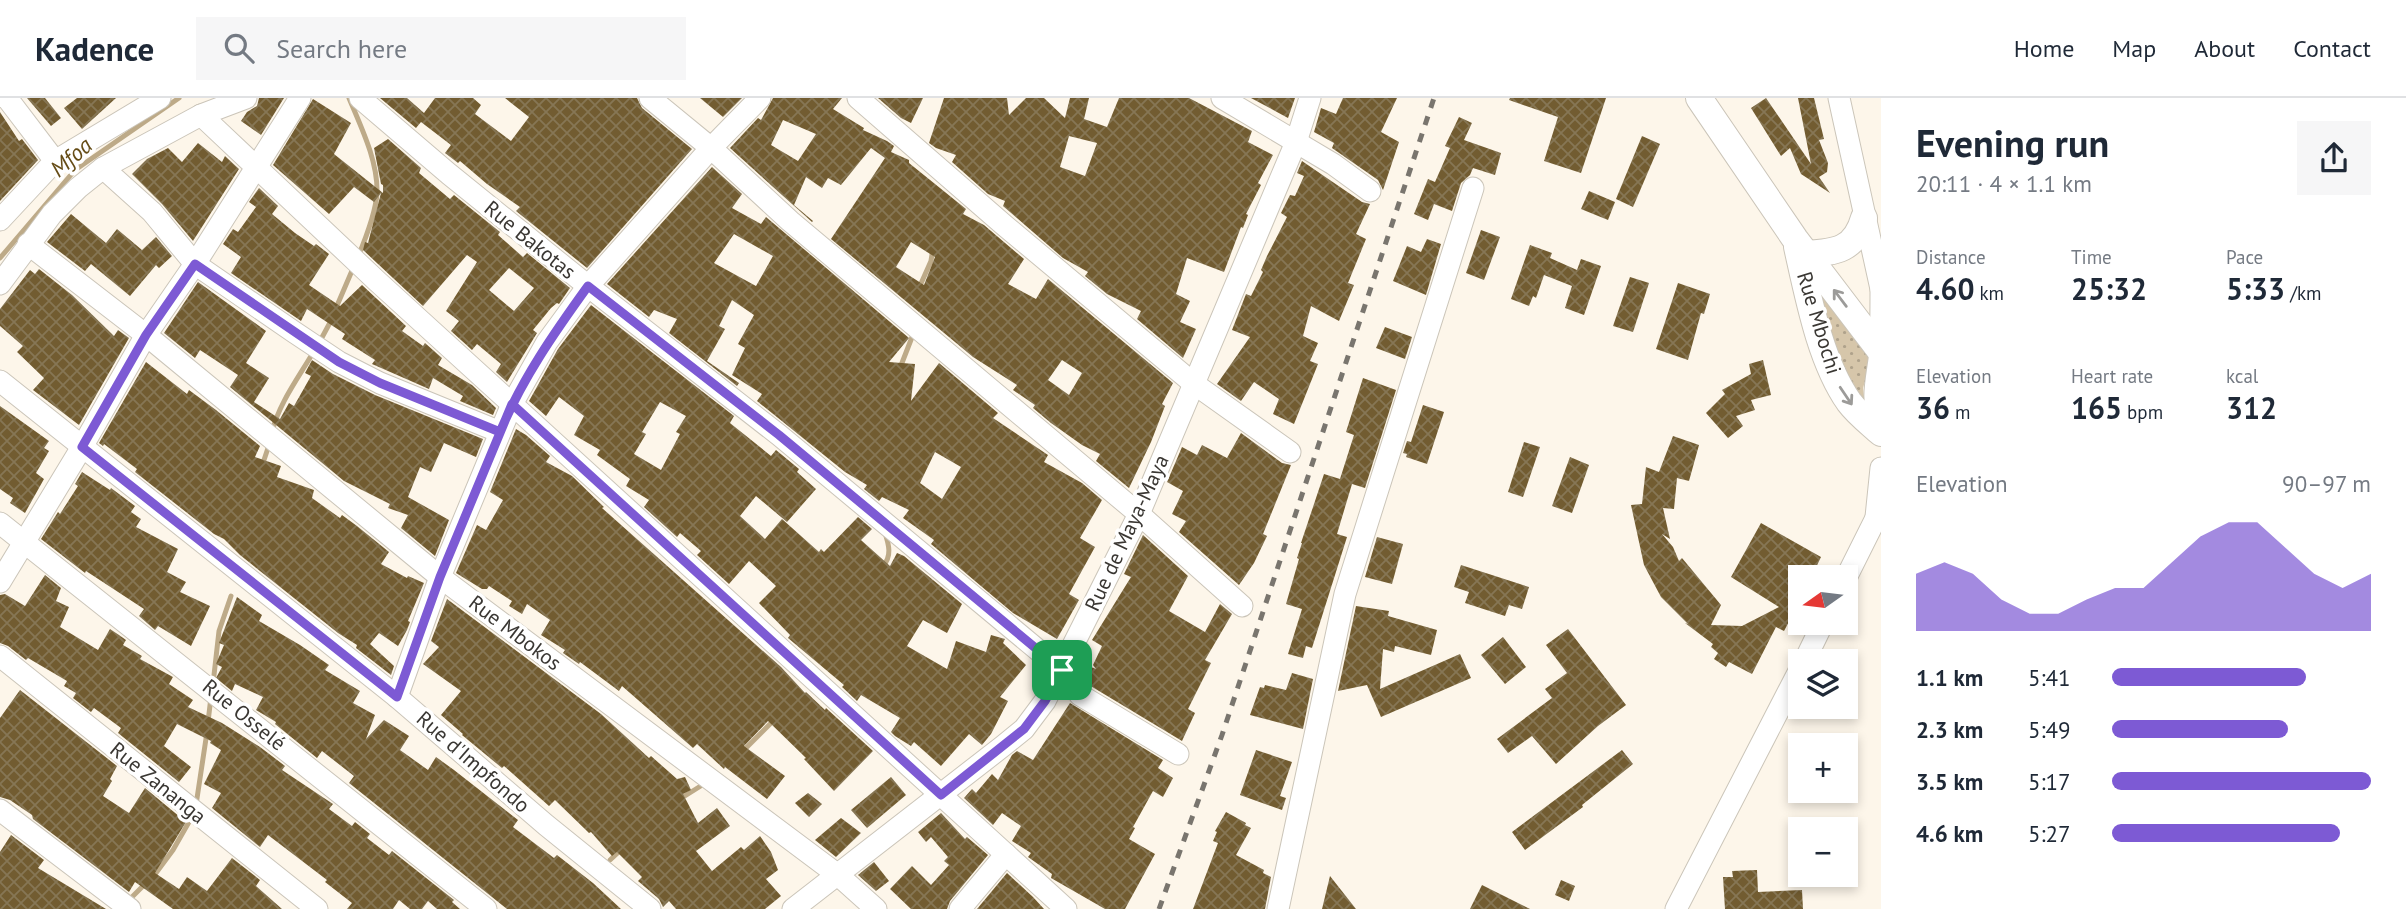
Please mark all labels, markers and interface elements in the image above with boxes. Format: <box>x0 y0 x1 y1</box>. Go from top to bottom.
search box <box>196 17 686 80</box>
text: Kadence <box>35 27 154 70</box>
icon: search <box>220 29 258 67</box>
text: Search here <box>276 32 407 65</box>
text: Home <box>2014 33 2074 64</box>
text: Map <box>2112 33 2156 64</box>
text: About <box>2194 33 2255 64</box>
text: Contact <box>2293 33 2371 64</box>
text: Evening run <box>1916 118 2109 167</box>
button: share <box>2297 121 2371 195</box>
water label: Mfoa <box>44 130 98 183</box>
text: 20:11 · 4 × 1.1 km <box>1916 169 2092 198</box>
street label: Rue Bakotas <box>479 195 582 285</box>
text: Distance <box>1916 245 1986 269</box>
text: Time <box>2071 245 2112 269</box>
text: Pace <box>2226 245 2263 269</box>
street label: Rue Mbochi <box>1791 268 1848 377</box>
text: 4.60 <box>1916 269 1974 308</box>
text: 25:32 <box>2071 269 2147 308</box>
text: 5:33 <box>2226 269 2285 308</box>
text: km <box>1974 281 2004 305</box>
text: /km <box>2285 281 2321 305</box>
one-way arrow <box>1833 289 1847 308</box>
text: Elevation <box>1916 364 1992 388</box>
text: Heart rate <box>2071 364 2153 388</box>
text: kcal <box>2226 364 2258 388</box>
one-way arrow <box>1838 386 1853 405</box>
text: 36 <box>1916 388 1950 427</box>
text: 165 <box>2071 388 2122 427</box>
text: 312 <box>2226 388 2277 427</box>
text: m <box>1950 400 1971 424</box>
text: bpm <box>2122 400 2163 424</box>
street label: Rue de Maya-Maya <box>1078 450 1175 615</box>
text: Elevation <box>1916 469 2008 498</box>
text: 90–97 m <box>2282 469 2371 498</box>
north arrow <box>1788 565 1858 635</box>
map controls <box>1788 565 1858 887</box>
street label: Rue Mbokos <box>464 589 567 676</box>
pin <box>1032 640 1092 700</box>
button: layers <box>1788 649 1858 719</box>
icon: arrive <box>1043 651 1081 689</box>
text: 1.1 km <box>1916 663 1983 692</box>
text: 5:41 <box>2028 663 2071 692</box>
street label: Rue Osselé <box>197 673 291 756</box>
street label: Rue d'Impfondo <box>411 705 536 818</box>
text: 2.3 km <box>1916 715 1983 744</box>
text: 5:49 <box>2028 715 2071 744</box>
button: + <box>1788 733 1858 803</box>
street label: Rue Zananga <box>105 736 212 830</box>
text: 3.5 km <box>1916 767 1983 796</box>
text: 5:17 <box>2028 767 2071 796</box>
button: − <box>1788 817 1858 887</box>
text: 4.6 km <box>1916 819 1983 848</box>
text: 5:27 <box>2028 819 2071 848</box>

